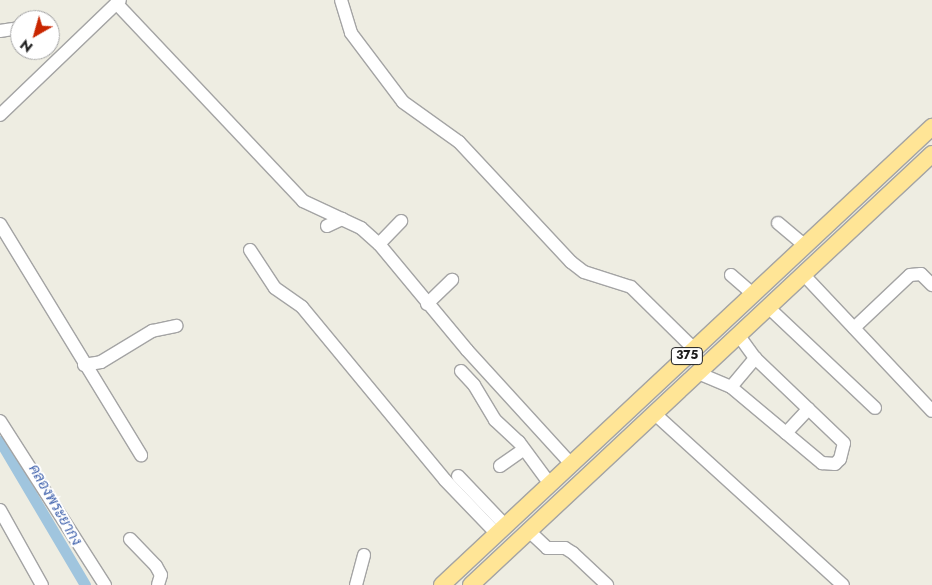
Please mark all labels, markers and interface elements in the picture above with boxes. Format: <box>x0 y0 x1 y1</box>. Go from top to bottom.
north arrow <box>10 10 60 60</box>
text: N <box>16 35 37 57</box>
road number: 375 <box>671 346 703 366</box>
water label: คลองพระยากง <box>25 461 85 549</box>

